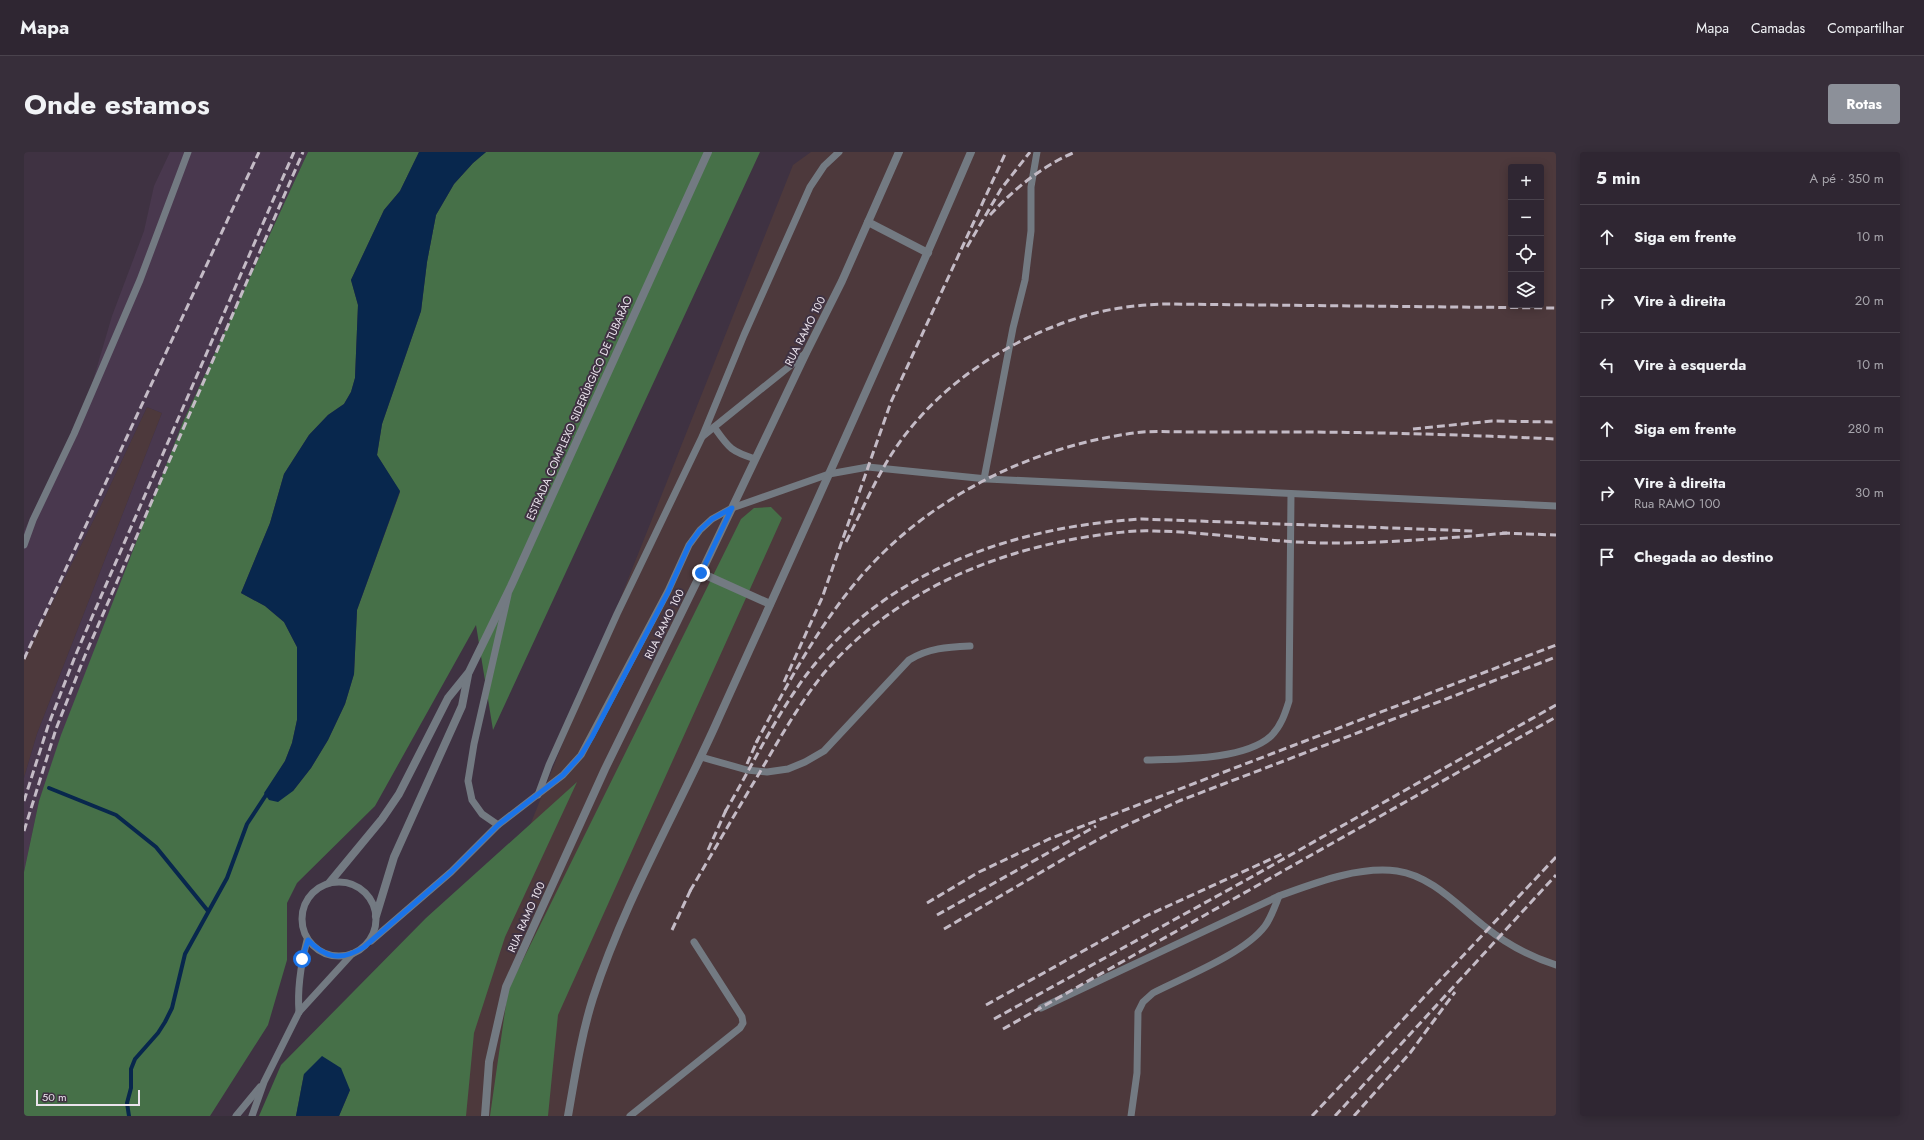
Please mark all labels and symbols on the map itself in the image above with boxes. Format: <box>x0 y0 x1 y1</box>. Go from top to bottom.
street label: ESTRADA COMPLEXO SIDERÚRGICO DE TUBARÃO <box>522 293 636 523</box>
street label: RUA RAMO 100 <box>781 293 830 369</box>
route end <box>692 564 710 582</box>
street label: RUA RAMO 100 <box>640 586 688 662</box>
street label: RUA RAMO 100 <box>503 879 549 955</box>
route start <box>293 950 311 968</box>
scale bar <box>36 1088 140 1107</box>

